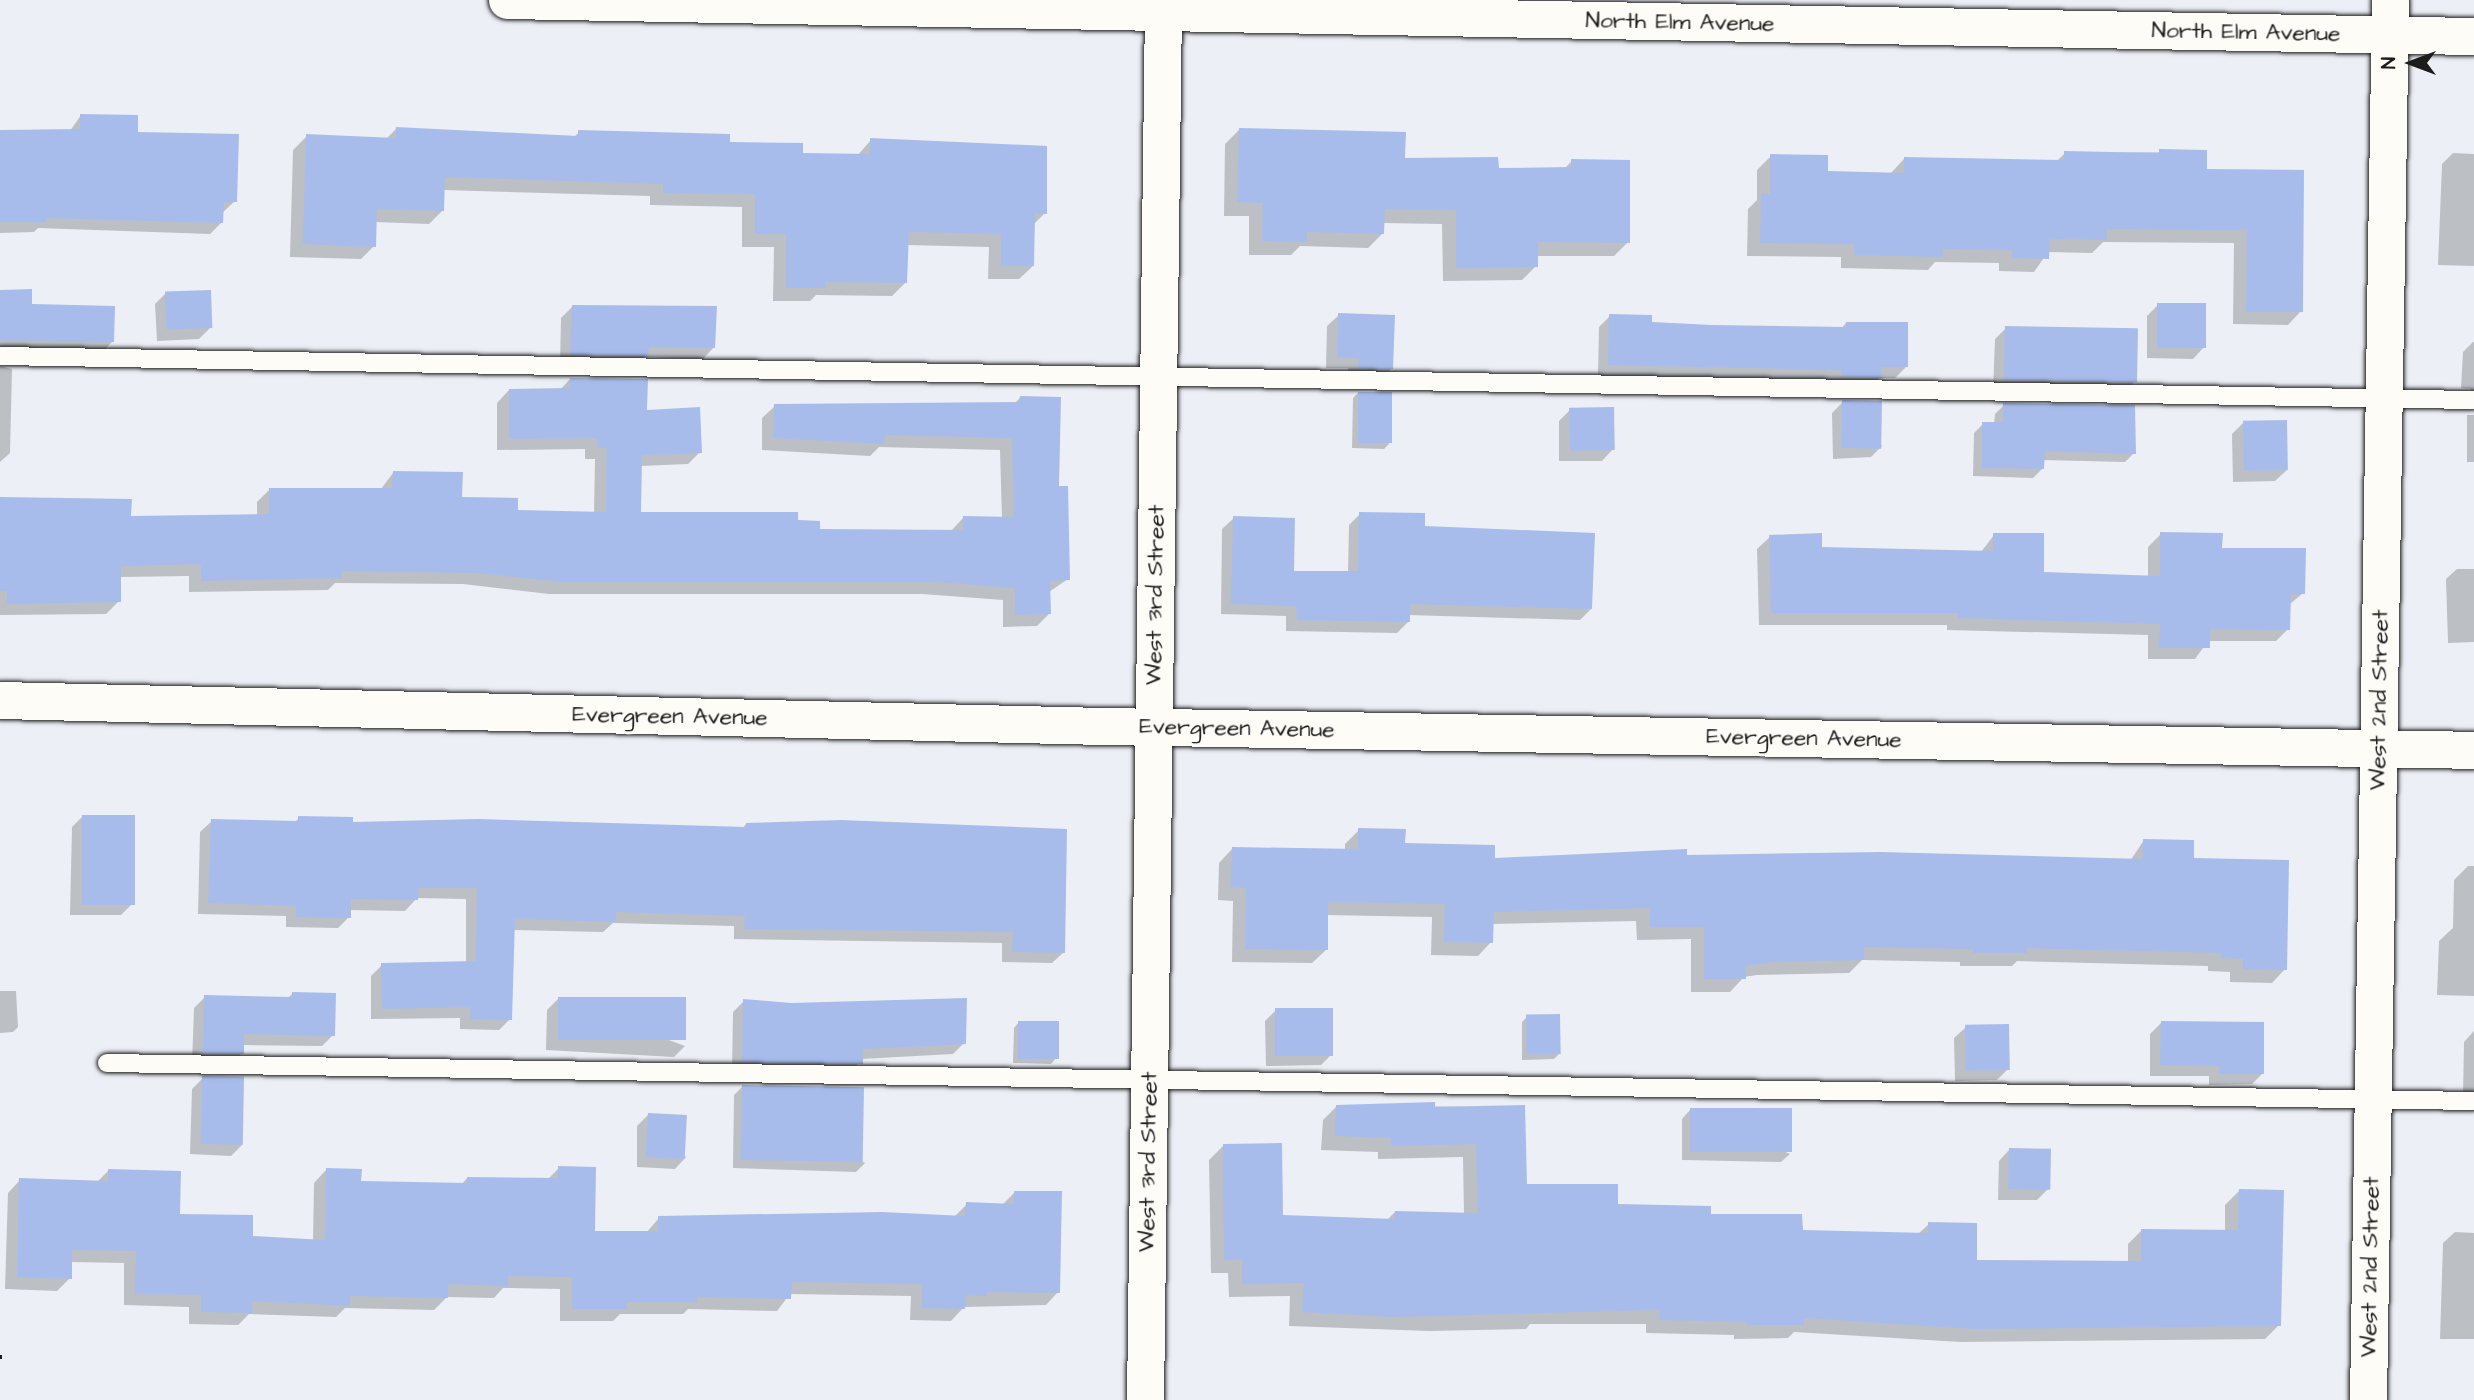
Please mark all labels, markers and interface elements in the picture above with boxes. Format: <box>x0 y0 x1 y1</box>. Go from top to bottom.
street label: North Elm Avenue <box>1585 7 1775 37</box>
street label: North Elm Avenue <box>2151 17 2341 47</box>
north arrow <box>2376 28 2446 98</box>
text: N <box>2376 57 2403 69</box>
street label: West 3rd Street <box>1140 505 1170 685</box>
street label: West 2nd Street <box>2364 609 2394 791</box>
street label: Evergreen Avenue <box>572 700 768 732</box>
street label: Evergreen Avenue <box>1139 712 1335 744</box>
street label: Evergreen Avenue <box>1706 722 1902 754</box>
street label: West 3rd Street <box>1133 1072 1163 1252</box>
street label: West 2nd Street <box>2355 1176 2385 1358</box>

